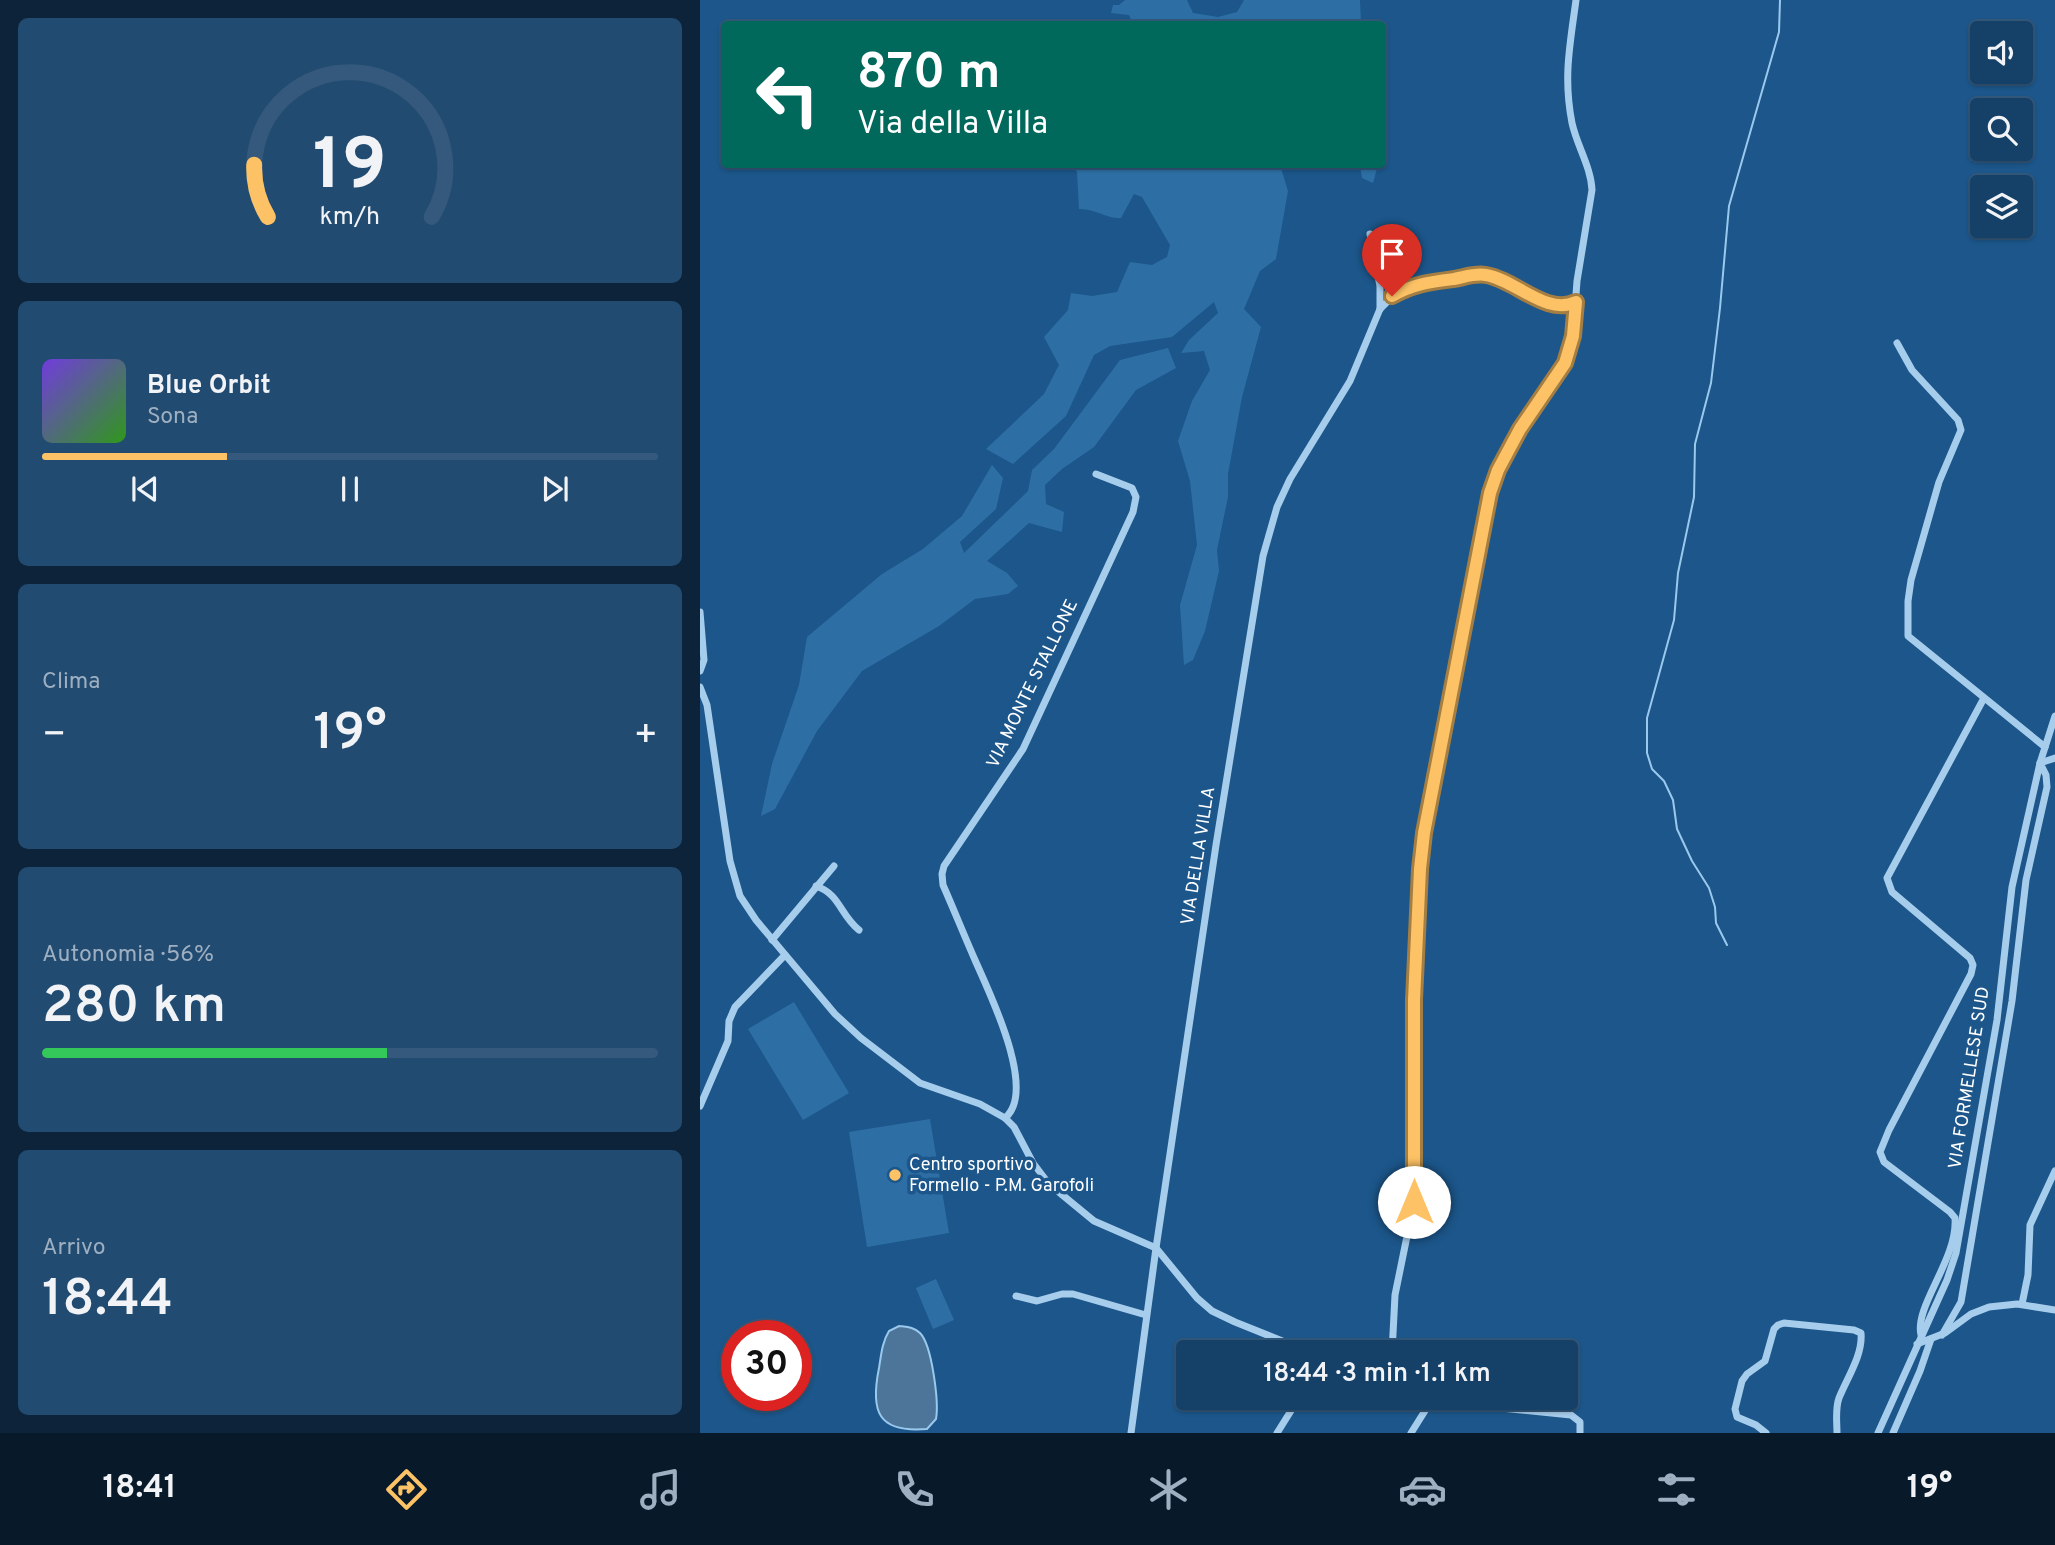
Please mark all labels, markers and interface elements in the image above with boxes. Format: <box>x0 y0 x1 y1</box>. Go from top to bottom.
map controls <box>1970 21 2033 238</box>
button: sound <box>1970 21 2033 84</box>
text: 870 m <box>857 44 1001 106</box>
icon: left <box>742 49 833 140</box>
button: search <box>1970 98 2033 161</box>
text: Via della Villa <box>857 105 1048 145</box>
text: 19 <box>313 123 387 215</box>
button: layers <box>1970 175 2033 238</box>
text: km/h <box>320 201 380 233</box>
pin <box>1362 224 1422 296</box>
icon: arrive <box>1373 235 1411 273</box>
text: Blue Orbit <box>147 370 271 403</box>
text: Sona <box>147 403 198 432</box>
icon: previous <box>126 470 164 508</box>
icon: pause <box>331 470 369 508</box>
icon: next <box>536 470 574 508</box>
street label: VIA MONTE STALLONE <box>982 596 1084 772</box>
text: Clima <box>42 668 100 697</box>
text: 19° <box>313 702 387 768</box>
text: − <box>42 712 67 761</box>
text: + <box>633 712 658 761</box>
street label: VIA DELLA VILLA <box>1177 785 1221 927</box>
text: Autonomia · 56% <box>42 941 214 970</box>
text: 280 km <box>42 975 226 1041</box>
street label: VIA FORMELLESE SUD <box>1944 985 1996 1171</box>
place label: Centro sportivo Formello - P.M. Garofoli <box>909 1154 1094 1198</box>
position arrow <box>1377 1165 1451 1239</box>
marker: Centro sportivo Formello - P.M. Garofoli <box>887 1167 903 1183</box>
text: Arrivo <box>42 1234 106 1263</box>
text: 18:44 <box>42 1268 173 1334</box>
speed limit sign: 30 <box>721 1320 812 1411</box>
text: 18:44 · 3 min · 1.1 km <box>1263 1358 1491 1391</box>
icon: directions <box>382 1465 431 1514</box>
icon: music <box>636 1465 685 1514</box>
icon: phone <box>890 1465 939 1514</box>
icon: climate <box>1144 1465 1193 1514</box>
icon: car <box>1398 1465 1447 1514</box>
icon: filters <box>1652 1465 1701 1514</box>
text: 18:41 <box>103 1469 177 1509</box>
text: 19° <box>1907 1469 1952 1509</box>

